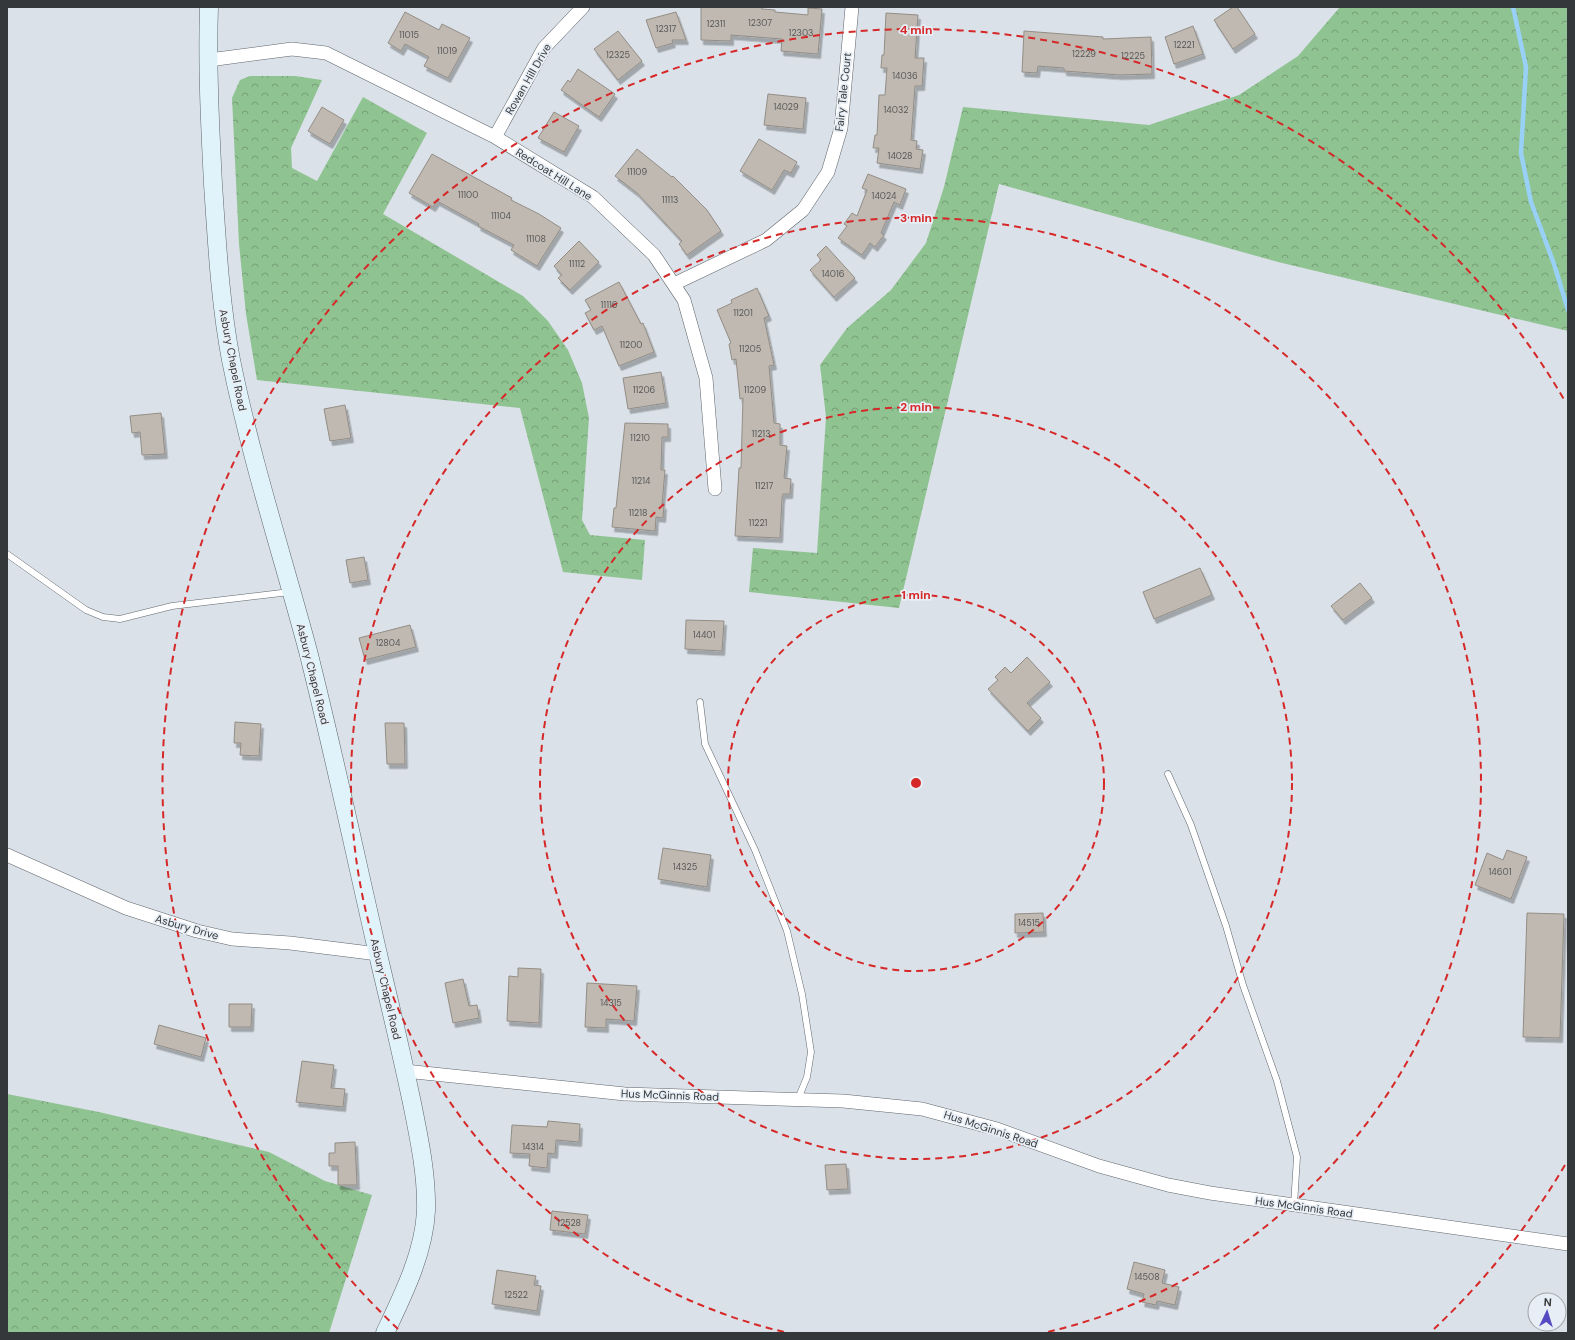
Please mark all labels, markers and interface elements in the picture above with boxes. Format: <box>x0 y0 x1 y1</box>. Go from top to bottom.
house number: 12307 <box>748 17 772 29</box>
house number: 12311 <box>707 18 726 30</box>
text: 4 min <box>900 22 932 38</box>
house number: 12317 <box>656 23 677 35</box>
house number: 12303 <box>789 27 813 39</box>
house number: 11015 <box>399 29 419 41</box>
house number: 12221 <box>1173 39 1195 51</box>
street label: Rowan Hill Drive <box>502 41 554 117</box>
house number: 11019 <box>437 45 457 57</box>
house number: 12229 <box>1072 48 1096 60</box>
house number: 12325 <box>606 49 630 61</box>
house number: 12225 <box>1121 50 1145 62</box>
street label: Fairy Tale Court <box>832 52 854 132</box>
house number: 14036 <box>892 70 918 82</box>
house number: 14029 <box>773 101 799 113</box>
house number: 14032 <box>884 104 908 116</box>
street label: Redcoat Hill Lane <box>513 145 595 203</box>
house number: 14028 <box>888 150 912 162</box>
house number: 11109 <box>627 166 647 178</box>
house number: 11100 <box>458 189 478 201</box>
house number: 14024 <box>872 190 897 202</box>
house number: 11113 <box>662 194 678 206</box>
house number: 11104 <box>491 210 512 222</box>
text: 3 min <box>900 210 932 226</box>
house number: 11108 <box>526 233 546 245</box>
house number: 11112 <box>569 258 585 270</box>
house number: 14016 <box>822 268 845 280</box>
house number: 11116 <box>601 299 618 311</box>
house number: 11201 <box>733 307 753 319</box>
street label: Asbury Chapel Road <box>216 308 250 412</box>
house number: 11200 <box>619 339 643 351</box>
house number: 11205 <box>739 343 761 355</box>
house number: 11206 <box>633 384 656 396</box>
house number: 11209 <box>744 384 767 396</box>
text: 2 min <box>900 399 932 415</box>
house number: 11213 <box>752 428 770 440</box>
house number: 11210 <box>630 432 650 444</box>
house number: 11214 <box>631 475 651 487</box>
house number: 11217 <box>755 480 773 492</box>
house number: 11218 <box>628 507 648 519</box>
house number: 11221 <box>749 517 768 529</box>
text: 1 min <box>901 587 931 603</box>
street label: Asbury Chapel Road <box>294 622 332 726</box>
house number: 14401 <box>693 629 716 641</box>
house number: 12804 <box>376 637 401 649</box>
centre of rings <box>909 776 923 790</box>
house number: 14325 <box>673 861 697 873</box>
house number: 14601 <box>1489 866 1512 878</box>
street label: Asbury Drive <box>154 911 220 943</box>
house number: 14515 <box>1018 917 1040 929</box>
street label: Asbury Chapel Road <box>368 937 404 1041</box>
house number: 14315 <box>600 997 622 1009</box>
street label: Hus McGinnis Road <box>621 1086 719 1104</box>
street label: Hus McGinnis Road <box>942 1107 1040 1151</box>
house number: 14314 <box>522 1141 544 1153</box>
street label: Hus McGinnis Road <box>1254 1193 1354 1221</box>
house number: 12528 <box>557 1217 581 1229</box>
house number: 14508 <box>1134 1271 1160 1283</box>
house number: 12522 <box>504 1289 528 1301</box>
north arrow <box>1527 1292 1567 1332</box>
text: N <box>1543 1295 1552 1309</box>

